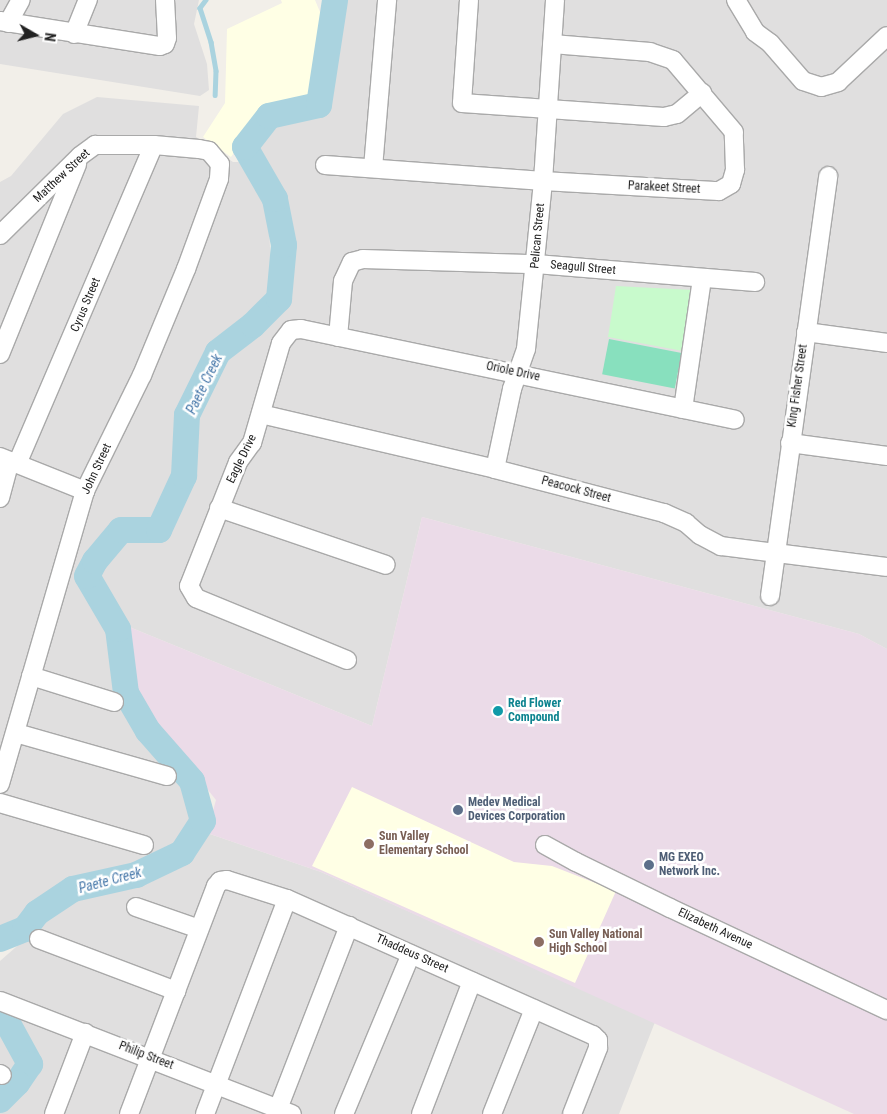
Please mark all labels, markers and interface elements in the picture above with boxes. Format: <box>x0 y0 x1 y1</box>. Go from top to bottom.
north arrow <box>10 10 60 60</box>
text: N <box>41 32 58 42</box>
street label: Matthew Street <box>31 146 93 206</box>
street label: Parakeet Street <box>627 179 701 197</box>
street label: Pelican Street <box>528 203 548 269</box>
street label: Seagull Street <box>550 258 616 278</box>
street label: Cyrus Street <box>68 276 104 334</box>
street label: King Fisher Street <box>785 344 811 428</box>
water label: Paete Creek <box>182 351 226 417</box>
street label: Oriole Drive <box>485 359 541 385</box>
street label: Eagle Drive <box>224 432 260 486</box>
street label: John Street <box>79 441 115 497</box>
street label: Peacock Street <box>540 474 612 506</box>
place label: Red Flower Compound <box>508 697 561 725</box>
marker: Red Flower Compound <box>492 705 504 717</box>
place label: Medev Medical Devices Corporation <box>468 796 565 824</box>
marker: Medev Medical Devices Corporation <box>452 804 464 816</box>
place label: Sun Valley Elementary School <box>379 830 469 858</box>
marker: Sun Valley Elementary School <box>363 838 375 850</box>
place label: MG EXEO Network Inc. <box>659 851 720 879</box>
marker: MG EXEO Network Inc. <box>643 859 655 871</box>
water label: Paete Creek <box>77 864 143 896</box>
street label: Elizabeth Avenue <box>675 905 755 953</box>
place label: Sun Valley National High School <box>549 928 642 956</box>
street label: Thaddeus Street <box>374 932 450 976</box>
marker: Sun Valley National High School <box>533 936 545 948</box>
street label: Philip Street <box>117 1039 175 1073</box>

